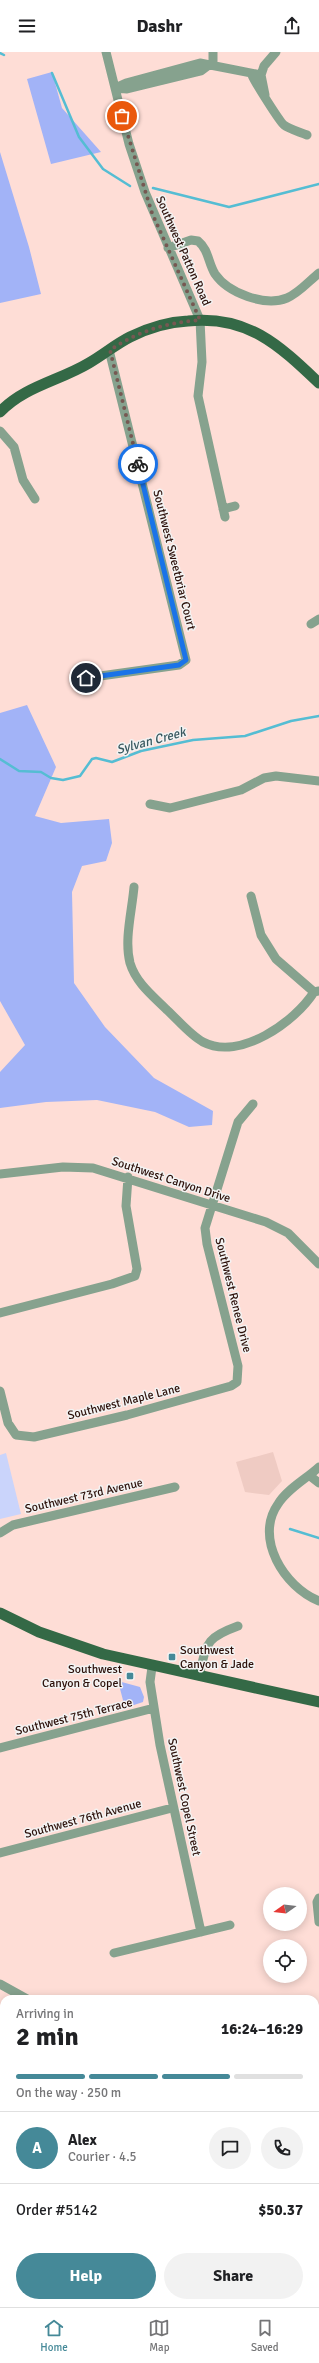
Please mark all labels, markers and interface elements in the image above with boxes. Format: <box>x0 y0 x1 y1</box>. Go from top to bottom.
icon: menu <box>16 15 38 37</box>
text: Dashr <box>137 15 182 37</box>
icon: share <box>281 15 303 37</box>
pin <box>105 99 139 133</box>
icon: bag <box>111 105 133 127</box>
street label: Southwest Patton Road <box>152 194 214 308</box>
courier <box>118 444 158 484</box>
icon: bike <box>127 453 149 475</box>
street label: Southwest Sweetbriar Court <box>149 488 199 632</box>
pin <box>69 661 103 695</box>
icon: home <box>75 667 97 689</box>
water label: Sylvan Creek <box>115 724 189 758</box>
street label: Southwest Canyon Drive <box>110 1154 232 1206</box>
street label: Southwest Renee Drive <box>211 1236 255 1354</box>
street label: Southwest Maple Lane <box>66 1381 182 1423</box>
street label: Southwest 73rd Avenue <box>24 1475 144 1517</box>
place label: Southwest Canyon & Jade <box>180 1643 254 1672</box>
marker: Southwest Canyon & Jade <box>167 1652 177 1662</box>
place label: Southwest Canyon & Copel <box>42 1662 122 1691</box>
marker: Southwest Canyon & Copel <box>125 1671 135 1681</box>
street label: Southwest 75th Terrace <box>14 1695 134 1739</box>
street label: Southwest Copel Street <box>164 1737 204 1857</box>
street label: Southwest 76th Avenue <box>23 1796 143 1842</box>
north arrow <box>263 1887 307 1931</box>
map controls <box>263 1887 307 1983</box>
button: locate <box>263 1939 307 1983</box>
text: Arriving in <box>16 2006 74 2022</box>
text: 16:24–16:29 <box>221 2020 303 2038</box>
text: 2 min <box>16 2021 79 2053</box>
text: On the way · 250 m <box>16 2085 121 2101</box>
button: chat <box>209 2127 251 2169</box>
button: phone <box>261 2127 303 2169</box>
text: Alex <box>68 2131 97 2149</box>
text: A <box>32 2139 42 2157</box>
text: Courier · 4.5 <box>68 2149 137 2165</box>
text: Order #5142 <box>16 2201 98 2219</box>
text: $50.37 <box>258 2201 303 2219</box>
button: Help <box>16 2253 156 2299</box>
button: Share <box>164 2253 303 2299</box>
tab: Home <box>40 2317 68 2354</box>
tab: Map <box>148 2317 170 2354</box>
tab: Saved <box>251 2317 279 2354</box>

